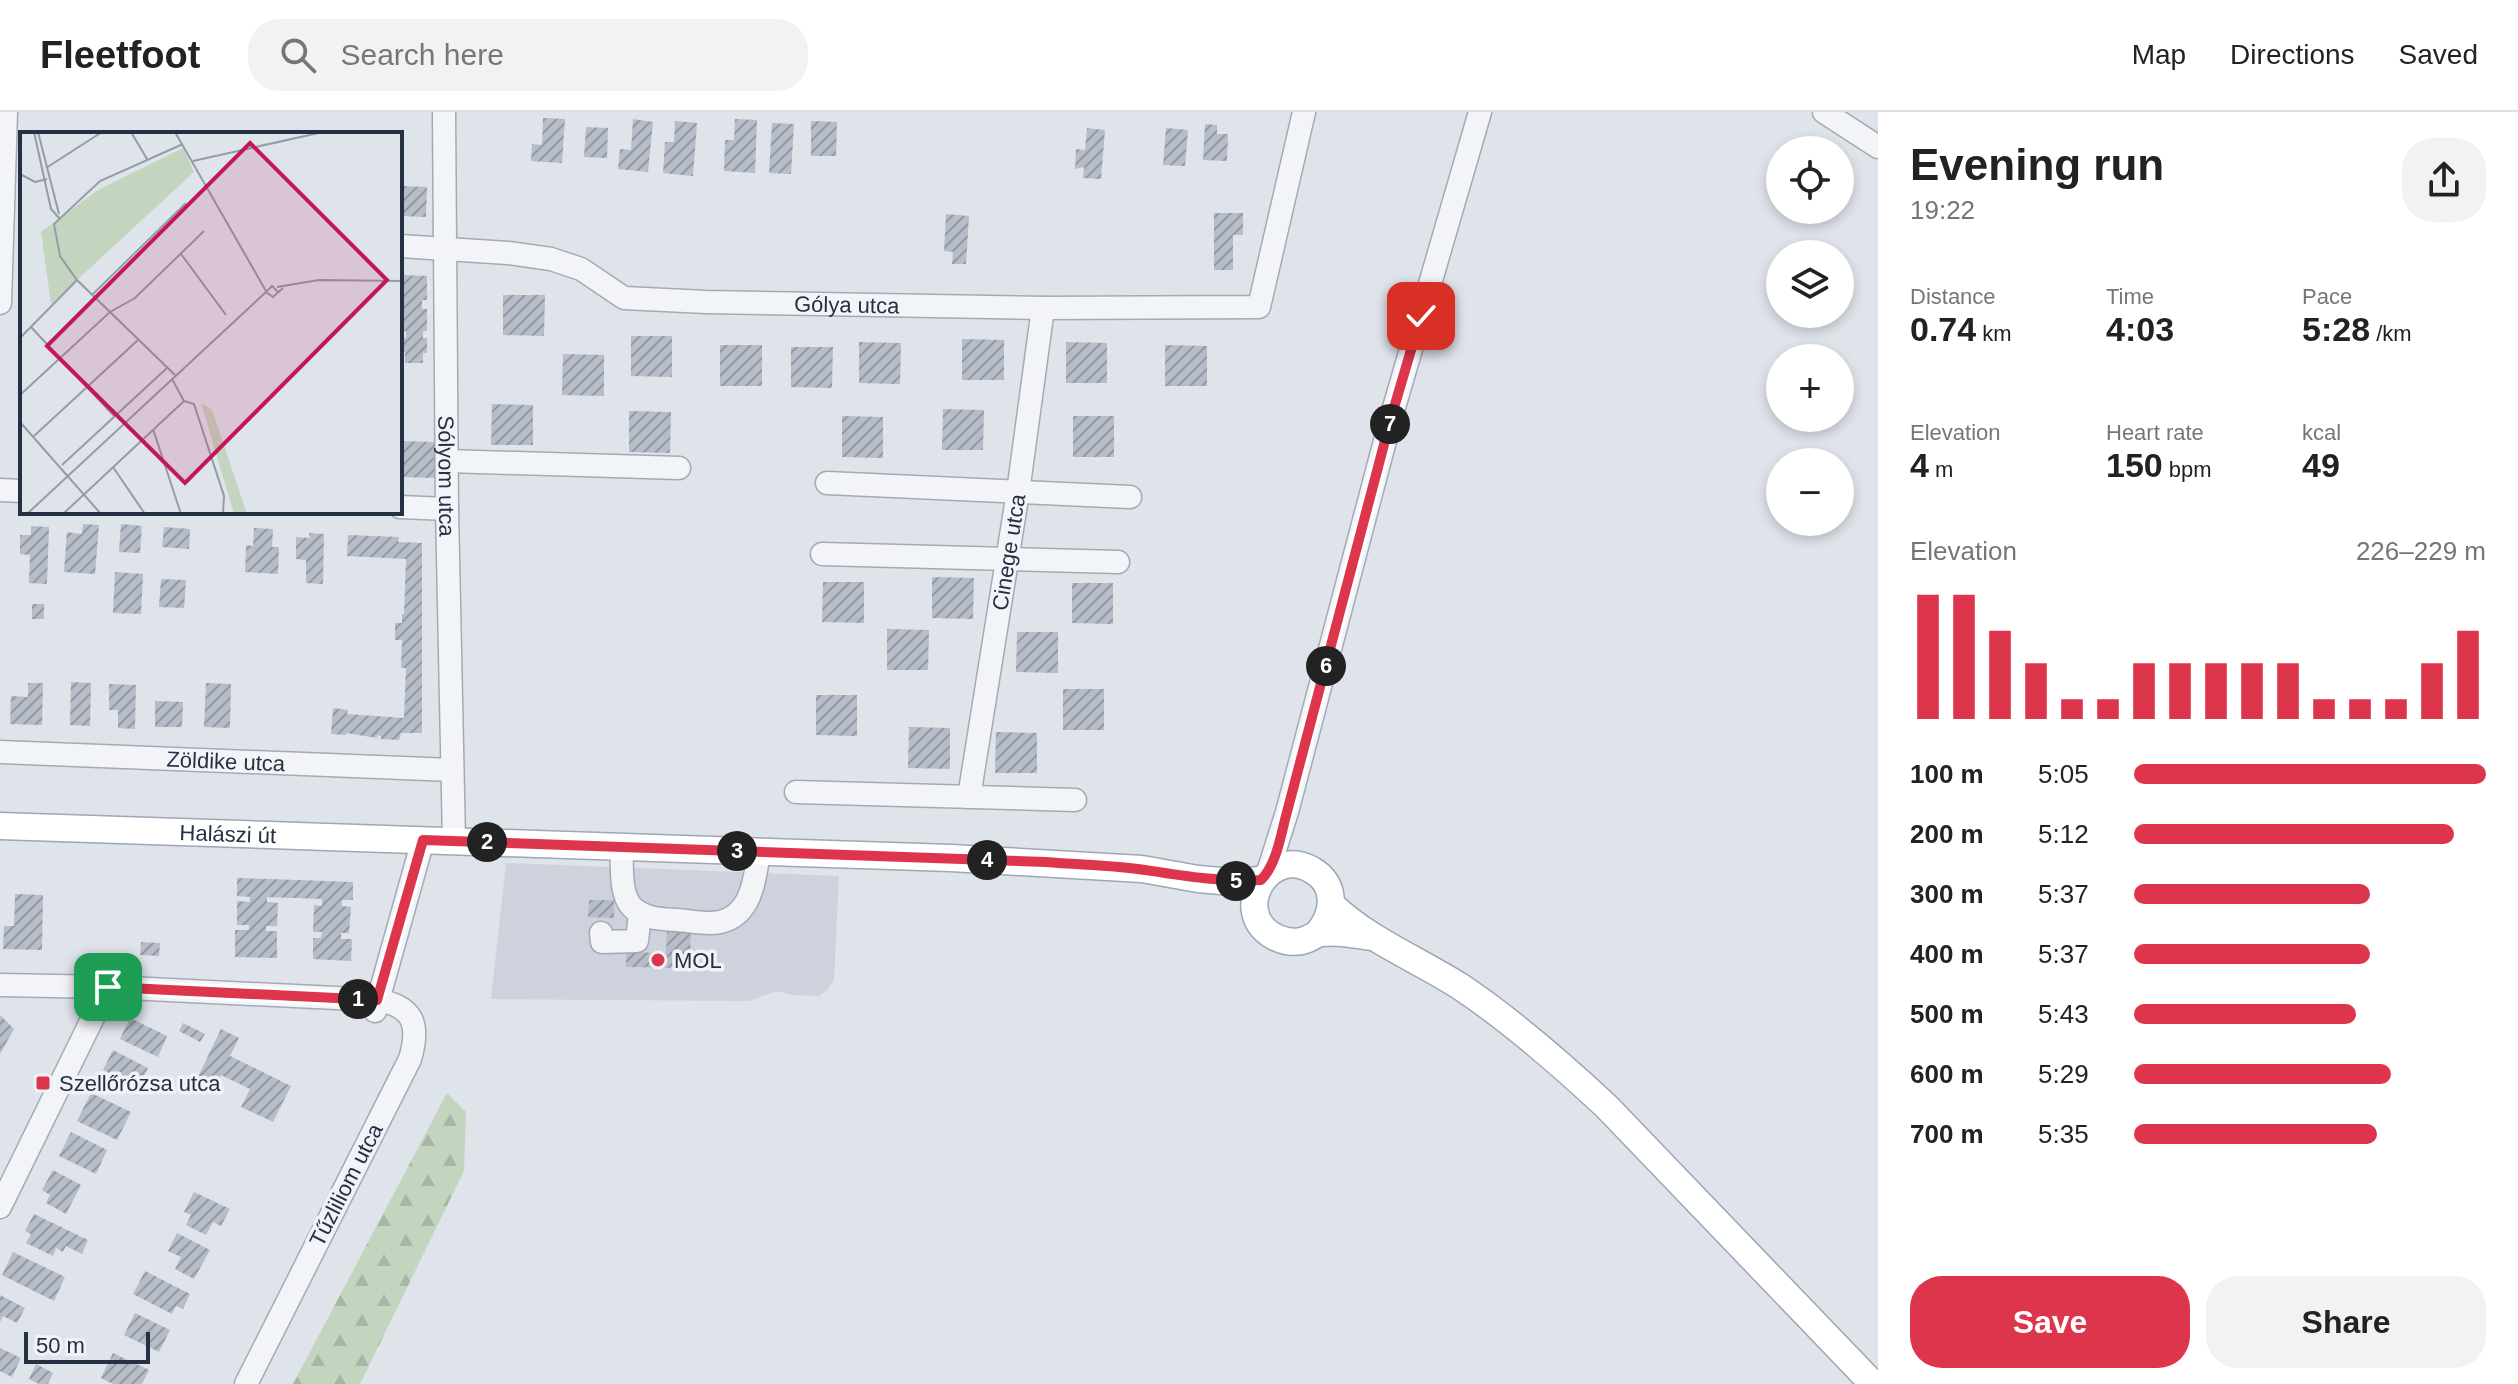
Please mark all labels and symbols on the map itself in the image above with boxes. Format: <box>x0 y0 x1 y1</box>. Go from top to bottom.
inset map <box>20 132 402 514</box>
pin <box>1387 282 1455 350</box>
street label: Gólya utca <box>794 291 900 318</box>
pin: 7 <box>1370 404 1410 444</box>
street label: Sólyom utca <box>434 415 460 538</box>
street label: Cinege utca <box>987 491 1030 612</box>
pin: 6 <box>1306 646 1346 686</box>
street label: Zöldike utca <box>166 746 286 776</box>
street label: Halászi út <box>179 820 277 848</box>
pin: 2 <box>467 822 507 862</box>
pin: 3 <box>717 831 757 871</box>
pin: 4 <box>967 840 1007 880</box>
pin: 5 <box>1216 861 1256 901</box>
place label: MOL <box>674 948 722 973</box>
marker: MOL <box>649 951 667 969</box>
pin <box>74 953 142 1021</box>
pin: 1 <box>338 979 378 1019</box>
place label: Szellőrózsa utca <box>59 1071 221 1096</box>
marker: Szellőrózsa utca <box>34 1074 52 1092</box>
street label: Tűzliliom utca <box>304 1119 388 1251</box>
scale bar <box>24 1328 150 1364</box>

